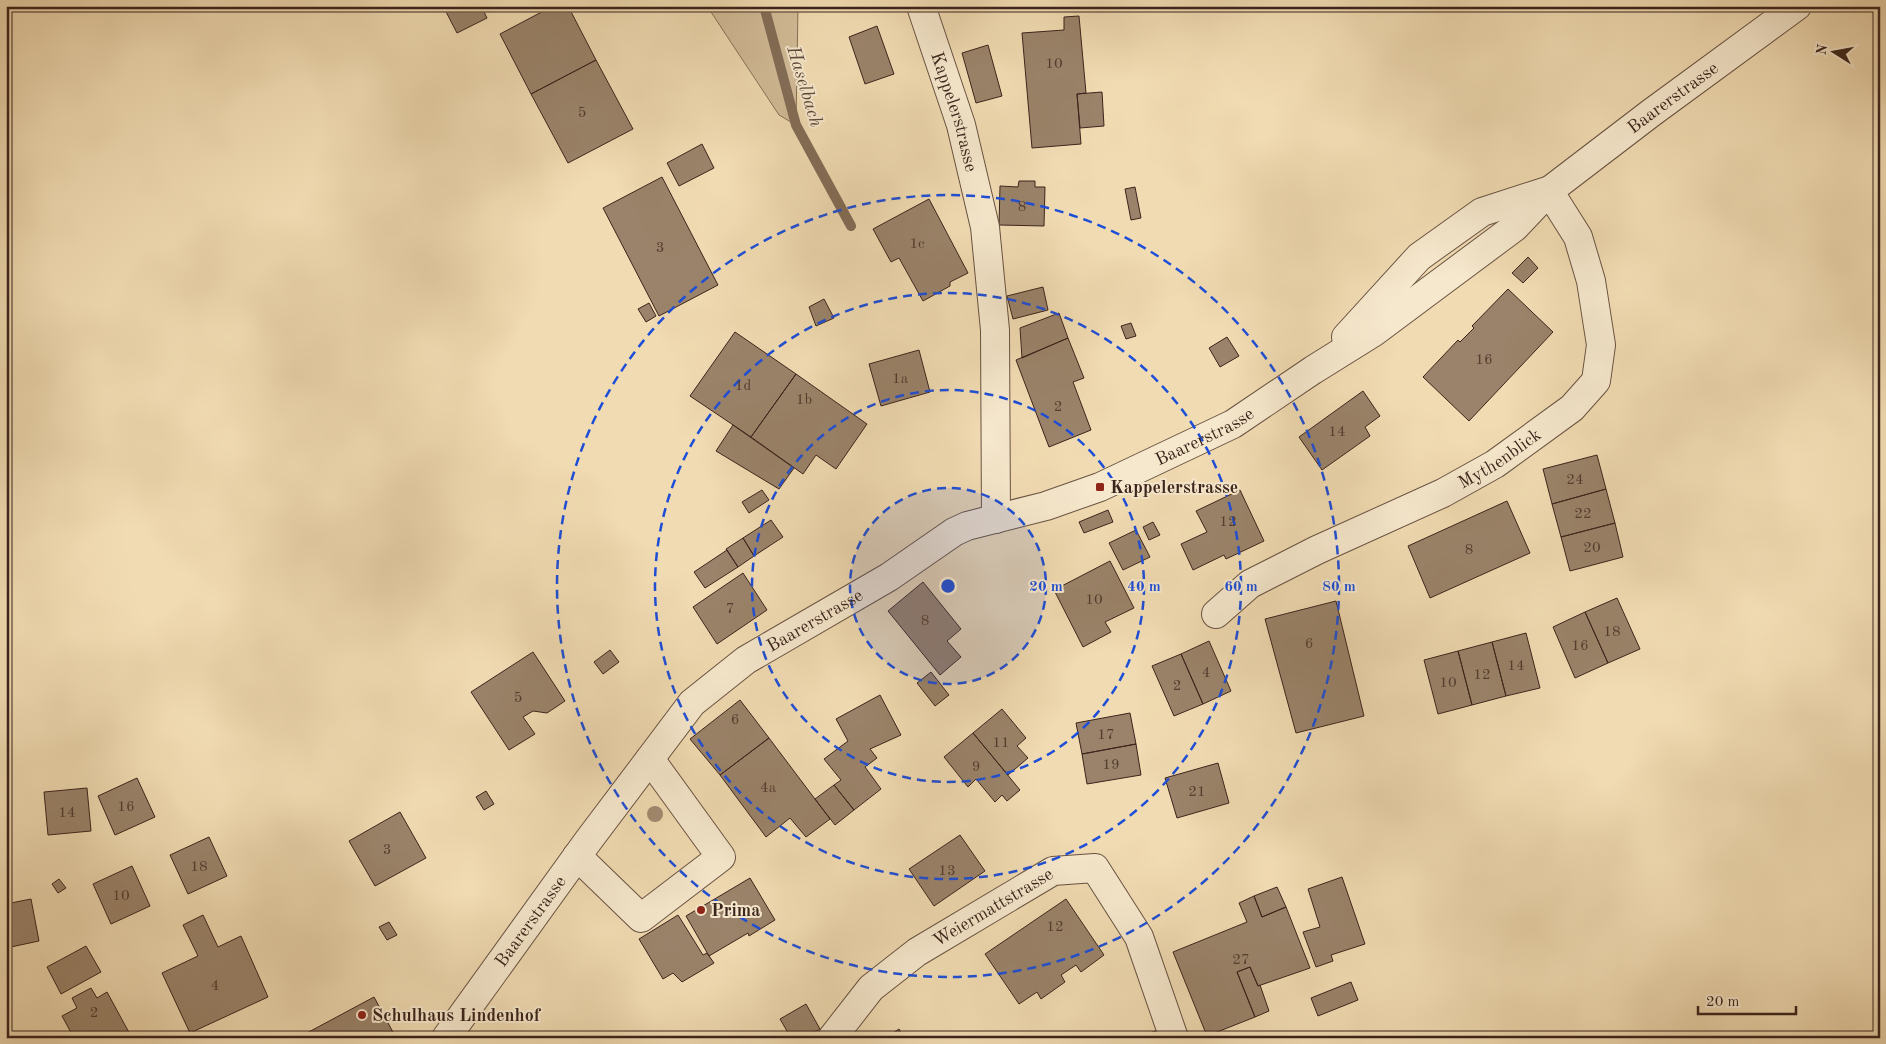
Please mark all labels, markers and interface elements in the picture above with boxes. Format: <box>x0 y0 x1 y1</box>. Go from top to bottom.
north arrow <box>1808 28 1858 78</box>
water label: Haselbach <box>782 43 825 130</box>
text: N <box>1814 43 1830 56</box>
street label: Kappelerstrasse <box>927 50 980 174</box>
house number: 10 <box>1045 57 1063 72</box>
street label: Baarerstrasse <box>1625 59 1722 137</box>
house number: 5 <box>578 106 586 121</box>
house number: 8 <box>1018 200 1026 215</box>
house number: 1c <box>909 237 925 252</box>
house number: 3 <box>656 241 664 256</box>
house number: 16 <box>1475 353 1493 368</box>
house number: 1a <box>892 372 909 387</box>
house number: 1d <box>735 379 751 394</box>
house number: 1b <box>796 393 812 408</box>
house number: 2 <box>1054 400 1062 415</box>
street label: Baarerstrasse <box>1153 405 1257 469</box>
house number: 14 <box>1328 425 1346 440</box>
street label: Mythenblick <box>1455 426 1545 493</box>
house number: 24 <box>1566 473 1584 488</box>
place label: Kappelerstrasse <box>1110 479 1238 497</box>
marker: Kappelerstrasse <box>1094 481 1106 493</box>
house number: 22 <box>1574 507 1592 522</box>
house number: 12 <box>1219 515 1237 530</box>
house number: 20 <box>1583 541 1601 556</box>
house number: 8 <box>1465 543 1473 558</box>
centre of rings <box>939 577 957 595</box>
text: 20 m <box>1029 580 1063 595</box>
text: 40 m <box>1127 580 1161 595</box>
text: 60 m <box>1224 580 1258 595</box>
text: 80 m <box>1322 580 1356 595</box>
street label: Baarerstrasse <box>764 586 866 656</box>
house number: 10 <box>1085 593 1103 608</box>
house number: 7 <box>726 602 734 617</box>
house number: 8 <box>921 614 929 629</box>
house number: 18 <box>1603 625 1621 640</box>
house number: 6 <box>1305 637 1313 652</box>
house number: 16 <box>1571 639 1589 654</box>
house number: 14 <box>1507 659 1525 674</box>
house number: 4 <box>1202 666 1210 681</box>
house number: 12 <box>1473 668 1491 683</box>
house number: 10 <box>1439 676 1457 691</box>
house number: 2 <box>1173 679 1181 694</box>
house number: 5 <box>514 691 522 706</box>
house number: 6 <box>731 713 739 728</box>
house number: 17 <box>1097 728 1115 743</box>
house number: 11 <box>992 736 1010 751</box>
house number: 19 <box>1102 758 1120 773</box>
house number: 9 <box>972 760 980 775</box>
house number: 4a <box>760 781 777 796</box>
house number: 21 <box>1188 785 1206 800</box>
house number: 16 <box>117 800 135 815</box>
house number: 14 <box>58 806 76 821</box>
house number: 3 <box>383 843 391 858</box>
house number: 18 <box>190 860 208 875</box>
house number: 13 <box>938 864 956 879</box>
street label: Weiermattstrasse <box>930 865 1057 950</box>
street label: Baarerstrasse <box>492 873 570 971</box>
house number: 10 <box>112 889 130 904</box>
place label: Prima <box>711 902 760 920</box>
marker: Prima <box>695 904 707 916</box>
house number: 12 <box>1046 920 1064 935</box>
house number: 27 <box>1232 953 1250 968</box>
house number: 4 <box>211 979 219 994</box>
scale bar <box>1698 984 1796 1016</box>
text: 20 m <box>1706 995 1740 1010</box>
house number: 2 <box>90 1006 98 1021</box>
place label: Schulhaus Lindenhof <box>372 1007 542 1025</box>
marker: Schulhaus Lindenhof <box>356 1009 368 1021</box>

